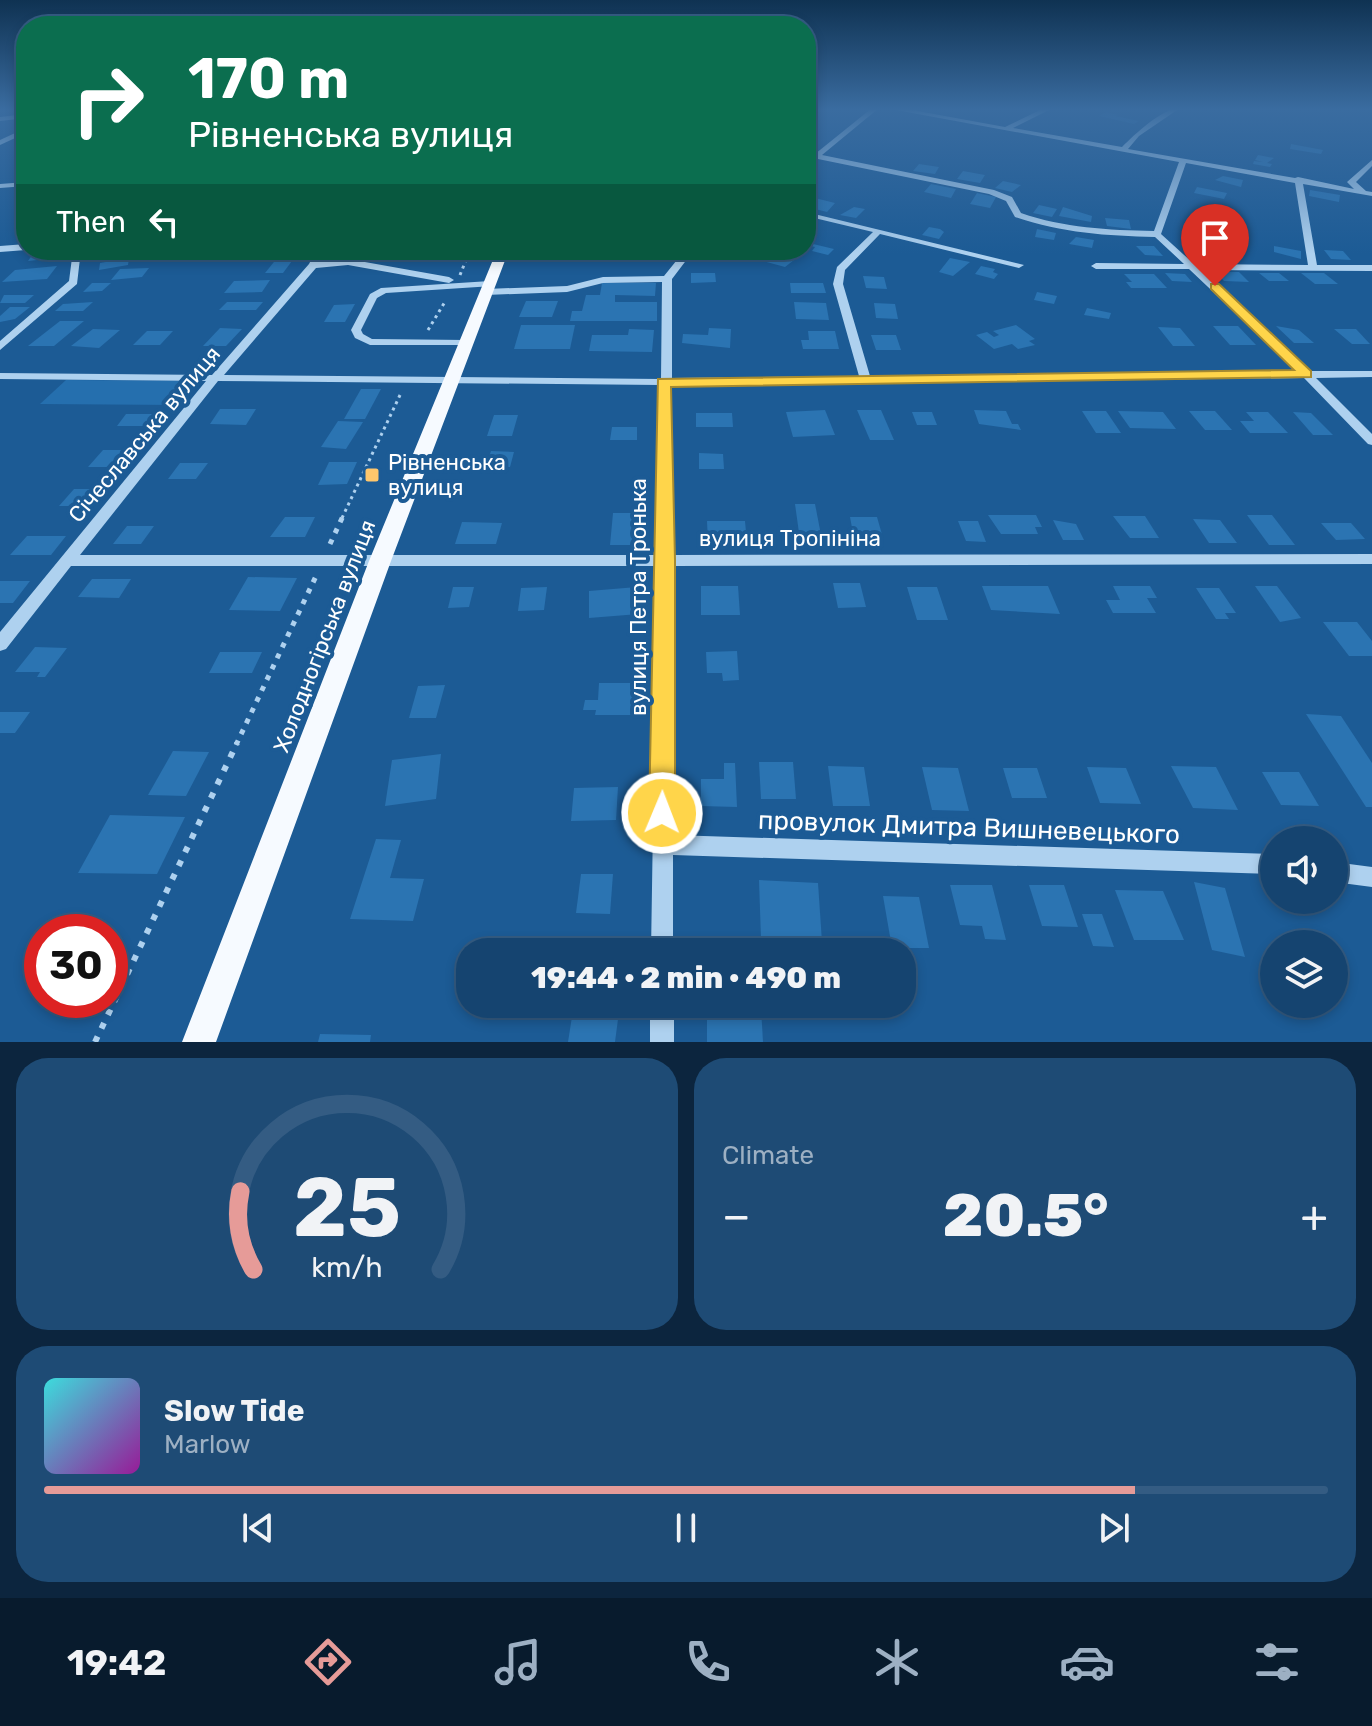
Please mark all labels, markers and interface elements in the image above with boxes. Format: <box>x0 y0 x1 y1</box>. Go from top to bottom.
text: 170 m <box>188 46 349 112</box>
icon: right <box>56 48 160 152</box>
text: Рівненська вулиця <box>188 113 513 156</box>
icon: left <box>142 200 186 244</box>
text: Then <box>56 204 126 240</box>
pin <box>1181 204 1249 286</box>
icon: arrive <box>1193 216 1237 260</box>
street label: Січеславська вулиця <box>63 341 226 528</box>
place label: Рівненська вулиця <box>388 449 506 501</box>
marker: Рівненська вулиця <box>363 466 381 484</box>
street label: вулиця Петра Тронька <box>625 478 652 716</box>
street label: Холодногірська вулиця <box>268 516 381 756</box>
street label: вулиця Тропініна <box>699 525 881 552</box>
position arrow <box>620 771 704 855</box>
street label: провулок Дмитра Вишневецького <box>758 805 1180 850</box>
map controls <box>1260 826 1348 1018</box>
button: sound <box>1260 826 1348 914</box>
speed limit sign: 30 <box>24 914 128 1018</box>
button: layers <box>1260 930 1348 1018</box>
text: 19:44 · 2 min · 490 m <box>531 960 841 996</box>
text: Climate <box>722 1140 814 1171</box>
text: 25 <box>293 1158 401 1257</box>
text: 20.5° <box>943 1180 1108 1251</box>
text: − <box>722 1190 751 1242</box>
text: + <box>1301 1190 1328 1242</box>
text: km/h <box>311 1250 383 1284</box>
text: Slow Tide <box>164 1393 304 1429</box>
text: Marlow <box>164 1429 251 1460</box>
icon: previous <box>236 1506 280 1550</box>
icon: pause <box>664 1506 708 1550</box>
icon: next <box>1092 1506 1136 1550</box>
icon: directions <box>300 1634 356 1690</box>
icon: music <box>490 1634 546 1690</box>
icon: phone <box>680 1634 736 1690</box>
icon: climate <box>869 1634 925 1690</box>
icon: car <box>1059 1634 1115 1690</box>
icon: filters <box>1249 1634 1305 1690</box>
text: 19:42 <box>67 1641 166 1684</box>

